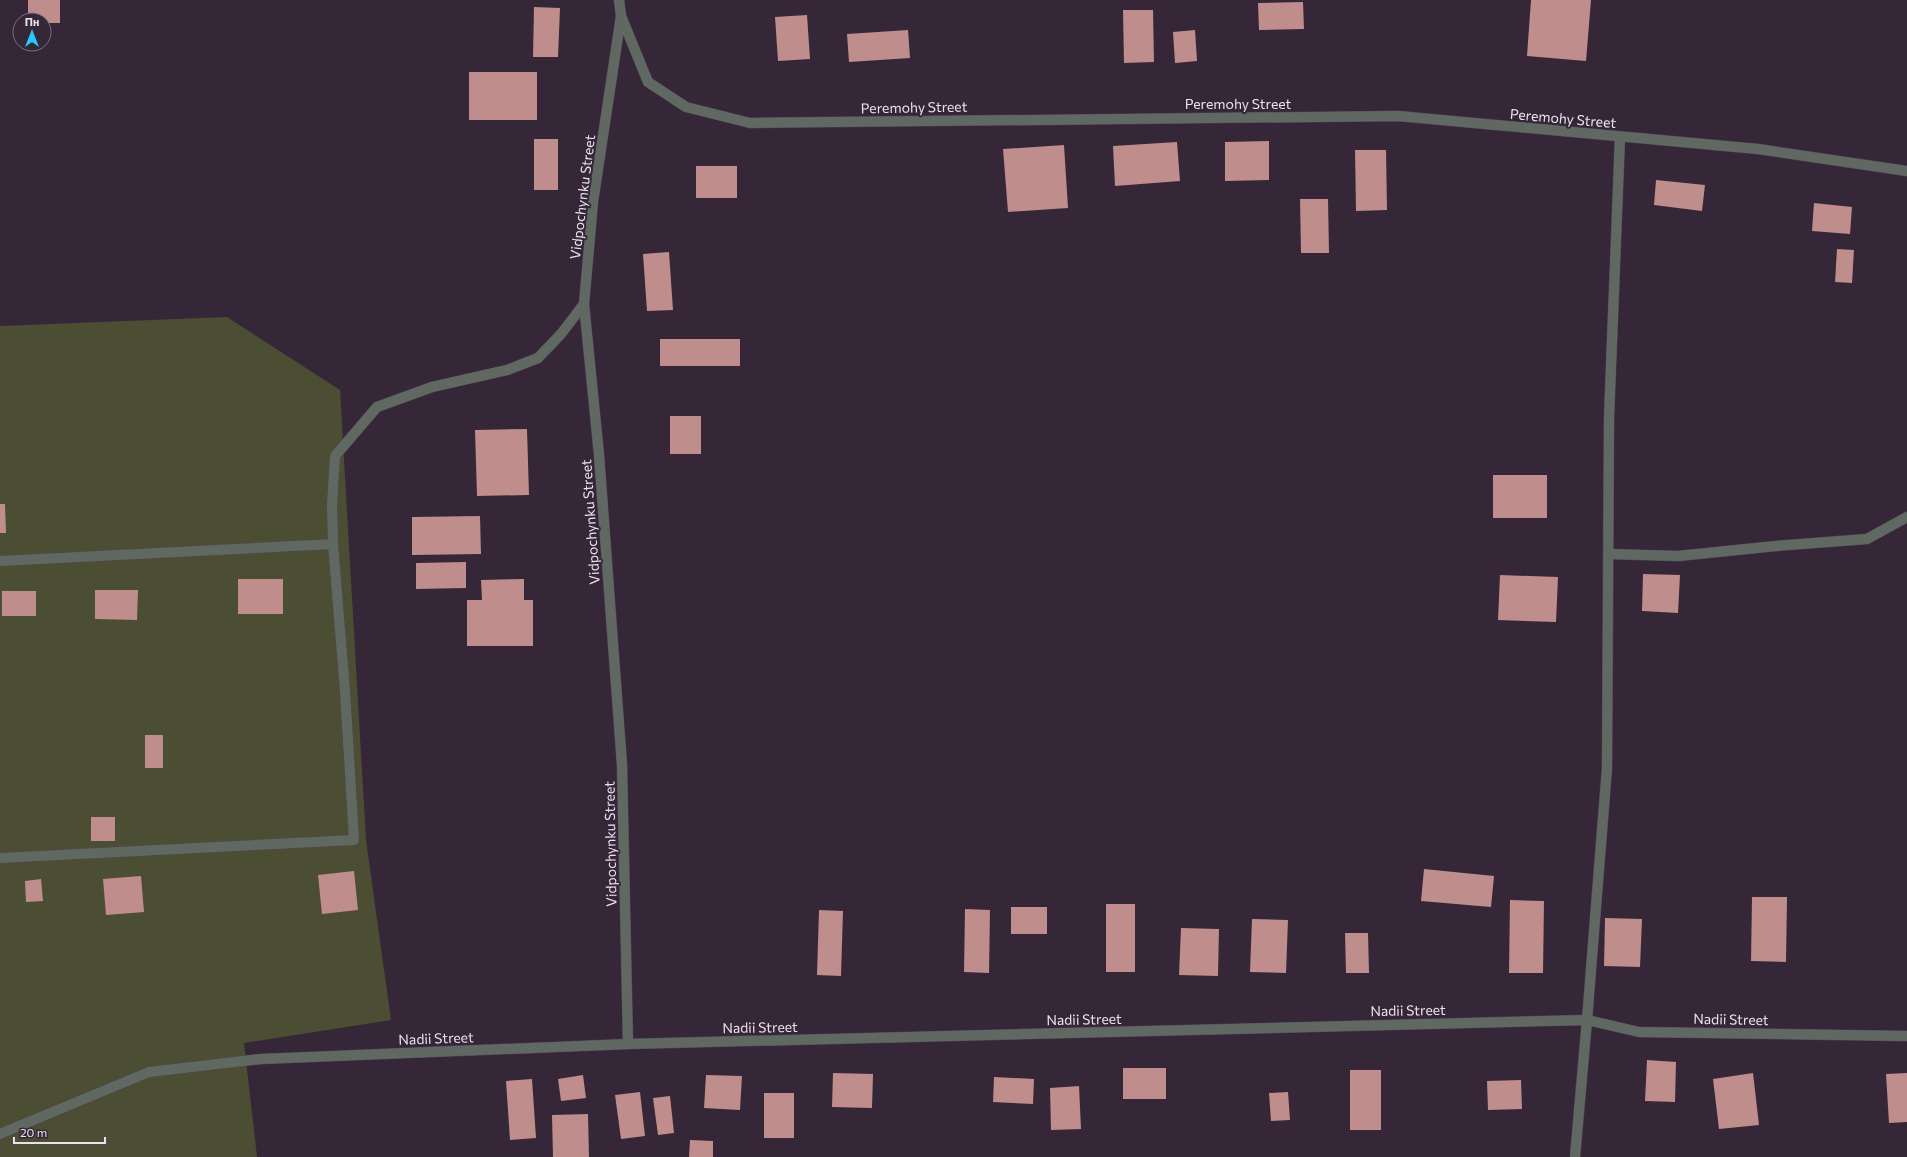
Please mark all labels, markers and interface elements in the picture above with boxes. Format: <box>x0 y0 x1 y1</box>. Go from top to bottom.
north arrow <box>12 12 52 52</box>
text: Пн <box>25 15 39 28</box>
street label: Peremohy Street <box>1185 95 1292 112</box>
street label: Peremohy Street <box>861 98 968 116</box>
street label: Peremohy Street <box>1509 105 1617 131</box>
street label: Vidpochynku Street <box>566 133 598 260</box>
street label: Vidpochynku Street <box>577 458 603 585</box>
street label: Vidpochynku Street <box>600 781 620 907</box>
street label: Nadii Street <box>1370 1001 1446 1019</box>
street label: Nadii Street <box>1046 1010 1122 1028</box>
street label: Nadii Street <box>1693 1010 1769 1028</box>
street label: Nadii Street <box>722 1018 798 1036</box>
street label: Nadii Street <box>398 1028 474 1048</box>
scale bar <box>14 1119 105 1145</box>
text: 20 m <box>20 1125 47 1139</box>

